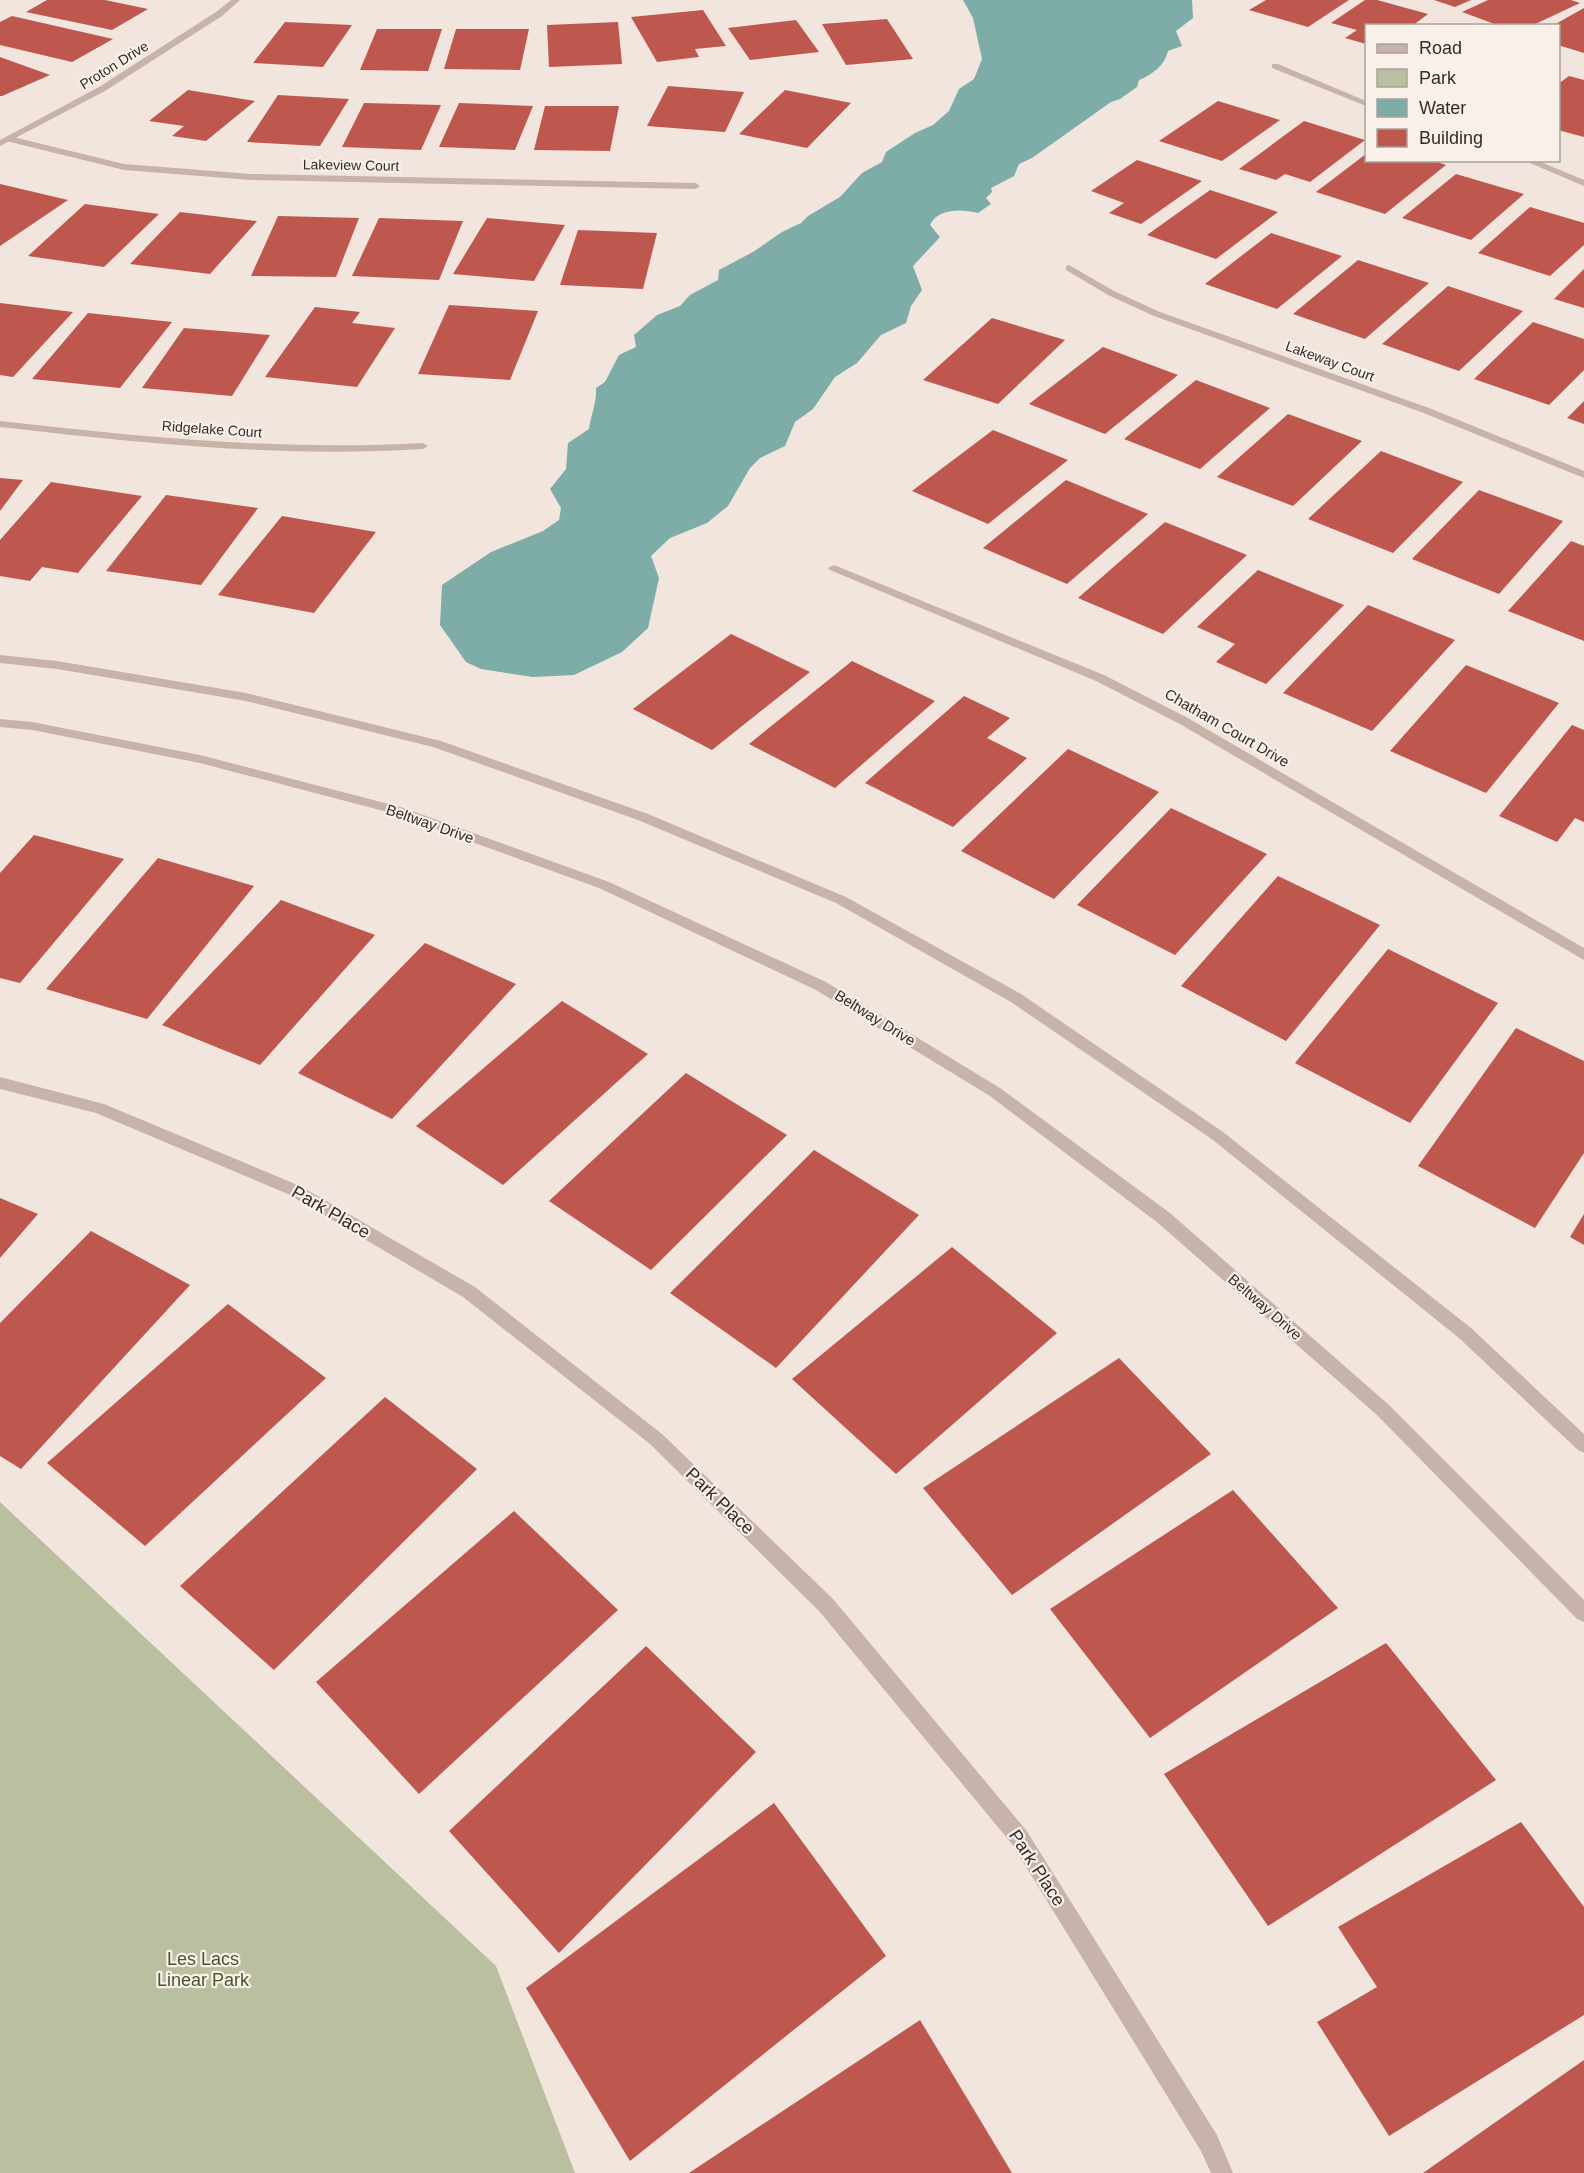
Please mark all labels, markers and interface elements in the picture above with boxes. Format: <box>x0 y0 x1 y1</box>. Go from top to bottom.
legend <box>1365 24 1560 162</box>
street label: Proton Drive <box>77 37 151 92</box>
text: Road <box>1419 38 1462 58</box>
text: Park <box>1419 68 1457 88</box>
text: Water <box>1419 98 1466 118</box>
text: Building <box>1419 128 1483 148</box>
street label: Lakeview Court <box>303 156 399 174</box>
street label: Lakeway Court <box>1283 338 1377 385</box>
street label: Ridgelake Court <box>161 418 263 440</box>
street label: Chatham Court Drive <box>1162 685 1293 770</box>
street label: Beltway Drive <box>384 801 476 846</box>
street label: Beltway Drive <box>832 986 919 1049</box>
street label: Park Place <box>288 1182 374 1242</box>
street label: Beltway Drive <box>1225 1270 1306 1343</box>
street label: Park Place <box>682 1464 758 1538</box>
street label: Park Place <box>1005 1826 1069 1910</box>
park label: Les Lacs Linear Park <box>157 1949 250 1990</box>

